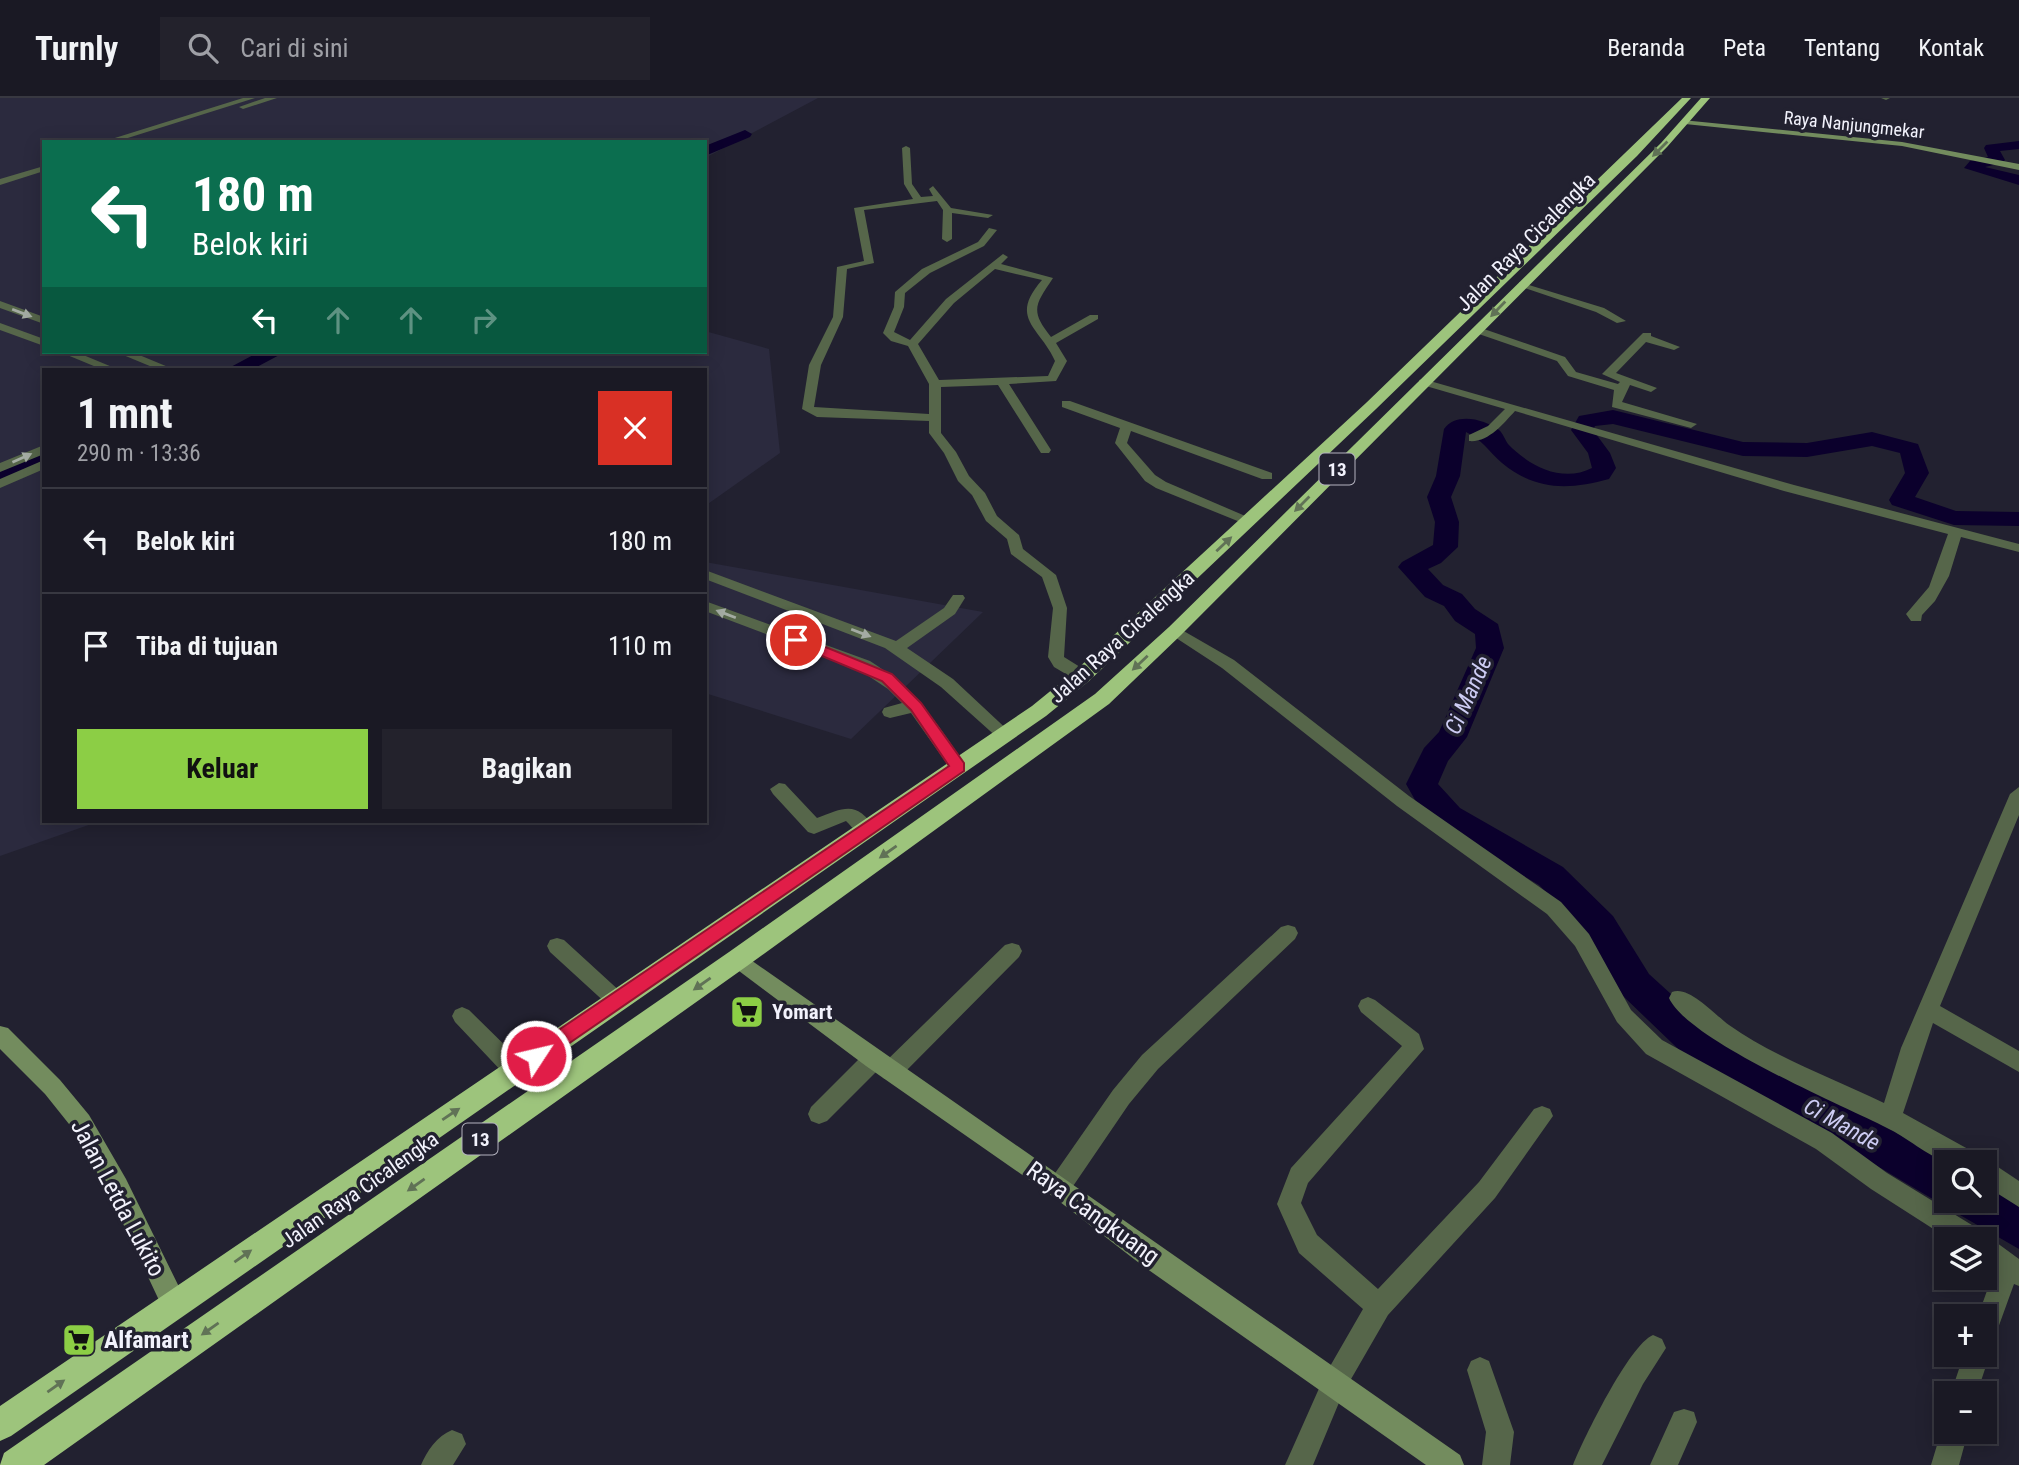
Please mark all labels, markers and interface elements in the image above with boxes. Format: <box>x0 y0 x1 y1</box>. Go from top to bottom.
search box <box>160 17 650 80</box>
text: Turnly <box>35 29 118 68</box>
icon: search <box>184 29 222 67</box>
text: Cari di sini <box>240 33 349 63</box>
text: Beranda <box>1607 34 1685 62</box>
text: Peta <box>1723 34 1766 62</box>
text: Tentang <box>1804 34 1880 62</box>
text: Kontak <box>1918 34 1984 62</box>
street label: Raya Nanjungmekar <box>1783 107 1926 142</box>
one-way arrow <box>1651 140 1668 157</box>
text: 180 m <box>192 166 314 223</box>
icon: left <box>77 168 168 259</box>
street label: Jalan Raya Cicalengka <box>1452 168 1600 316</box>
text: Belok kiri <box>192 225 309 263</box>
one-way arrow <box>1490 300 1507 317</box>
icon: left <box>246 301 284 339</box>
icon: ahead <box>319 301 357 339</box>
icon: ahead <box>392 301 430 339</box>
icon: right <box>465 301 503 339</box>
one-way arrow <box>11 307 32 318</box>
text: 1 mnt <box>77 389 173 438</box>
button: close <box>598 391 672 465</box>
text: 290 m · 13:36 <box>77 440 201 467</box>
one-way arrow <box>12 452 32 464</box>
road number: 13 <box>1320 454 1354 484</box>
one-way arrow <box>1294 495 1311 512</box>
icon: left <box>77 522 115 560</box>
text: Belok kiri <box>136 526 235 556</box>
text: 180 m <box>608 526 672 556</box>
one-way arrow <box>1216 536 1233 553</box>
street label: Jalan Raya Cicalengka <box>1045 566 1199 708</box>
one-way arrow <box>715 608 736 619</box>
pin <box>766 610 826 670</box>
icon: arrive <box>777 621 815 659</box>
icon: arrive <box>77 627 115 665</box>
one-way arrow <box>850 627 871 638</box>
text: Tiba di tujuan <box>136 631 278 661</box>
text: 110 m <box>608 631 672 661</box>
water label: Ci Mande <box>1439 652 1498 739</box>
one-way arrow <box>1132 655 1149 671</box>
button: Keluar <box>77 729 368 809</box>
button: Bagikan <box>382 729 672 809</box>
one-way arrow <box>879 845 897 859</box>
one-way arrow <box>693 977 711 991</box>
supermarket icon: Yomart <box>728 993 766 1031</box>
place label: Yomart <box>772 1000 833 1024</box>
position arrow <box>499 1019 573 1093</box>
water label: Ci Mande <box>1799 1093 1885 1156</box>
one-way arrow <box>442 1107 460 1121</box>
street label: Jalan Letda Lukito <box>65 1115 171 1281</box>
road number: 13 <box>462 1124 498 1154</box>
street label: Jalan Raya Cicalengka <box>277 1127 443 1253</box>
map controls <box>1934 1150 1997 1444</box>
button: search <box>1934 1150 1997 1213</box>
street label: Raya Cangkuang <box>1021 1156 1165 1270</box>
one-way arrow <box>407 1178 425 1192</box>
button: layers <box>1934 1227 1997 1290</box>
one-way arrow <box>233 1250 253 1263</box>
button: + <box>1934 1304 1997 1367</box>
supermarket icon: Alfamart <box>60 1321 98 1359</box>
one-way arrow <box>201 1322 219 1336</box>
place label: Alfamart <box>104 1326 189 1354</box>
one-way arrow <box>47 1379 65 1393</box>
button: − <box>1934 1381 1997 1444</box>

